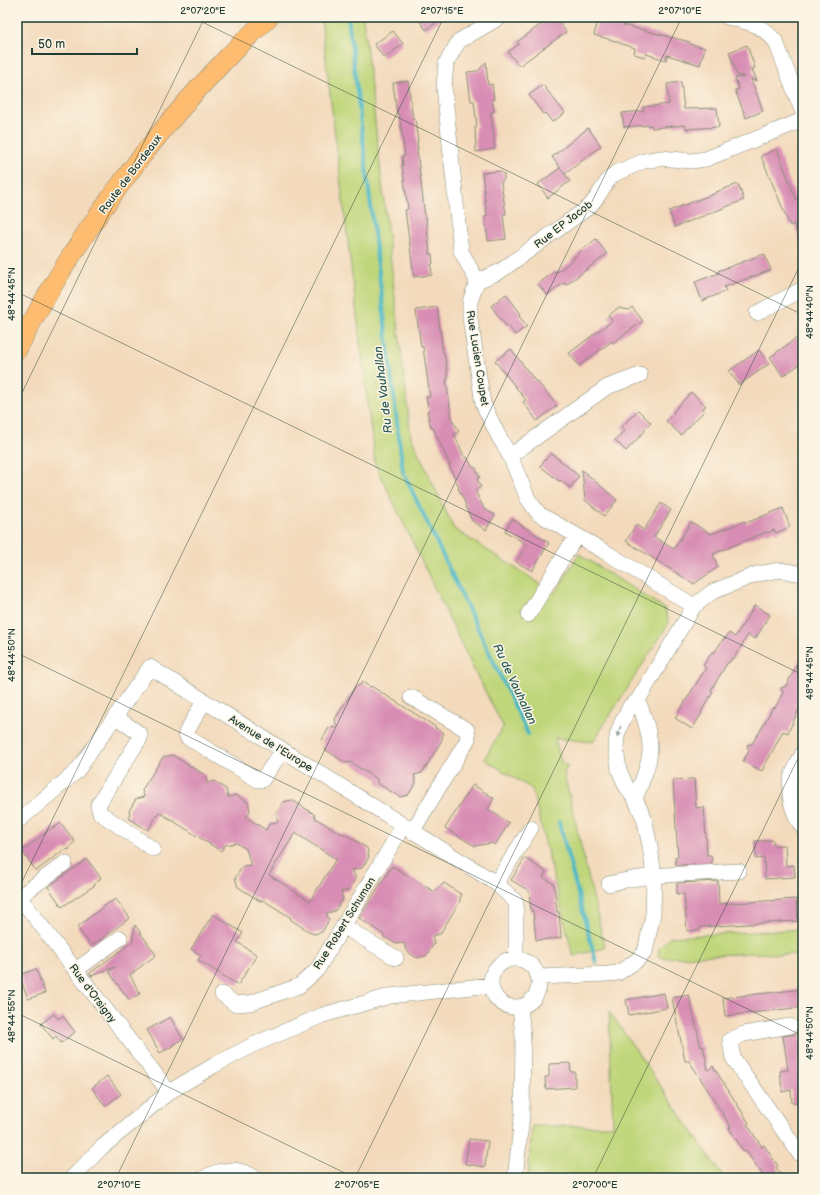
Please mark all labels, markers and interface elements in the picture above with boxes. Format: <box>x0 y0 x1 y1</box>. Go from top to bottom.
text: 2°07'20"E <box>180 5 226 17</box>
text: 2°07'15"E <box>420 5 464 17</box>
text: 2°07'10"E <box>658 5 702 17</box>
scale bar <box>32 30 137 56</box>
text: 50 m <box>38 37 65 52</box>
street label: Route de Bordeaux <box>96 132 165 217</box>
street label: Rue EP Jacob <box>532 198 595 251</box>
text: 48°44'45"N <box>6 267 18 321</box>
text: 48°44'40"N <box>804 285 816 339</box>
street label: Rue Lucien Coupet <box>464 309 492 407</box>
water label: Ru de Vauhallan <box>371 345 396 434</box>
text: 48°44'50"N <box>6 628 18 682</box>
water label: Ru de Vauhallan <box>489 641 540 727</box>
text: 48°44'45"N <box>804 646 816 700</box>
street label: Avenue de l'Europe <box>226 712 316 775</box>
one-way arrow <box>615 726 621 739</box>
street label: Rue Robert Schuman <box>311 875 378 972</box>
street label: Rue d'Orsigny <box>66 961 119 1025</box>
text: 48°44'55"N <box>6 989 18 1043</box>
text: 48°44'50"N <box>804 1006 816 1060</box>
text: 2°07'10"E <box>97 1179 141 1191</box>
text: 2°07'05"E <box>334 1179 380 1191</box>
text: 2°07'00"E <box>572 1179 618 1191</box>

